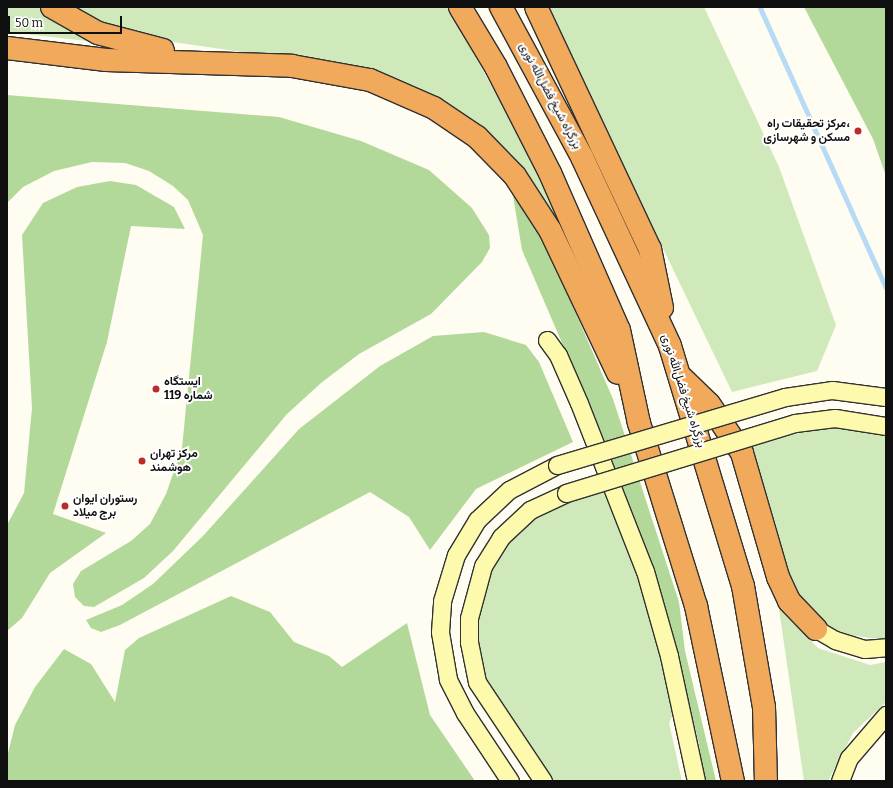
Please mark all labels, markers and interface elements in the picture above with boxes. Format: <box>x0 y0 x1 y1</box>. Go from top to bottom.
scale bar <box>10 8 124 34</box>
text: 50 m <box>15 16 43 30</box>
street label: بزرگراه شیخ فضل‌الله نوری <box>516 40 584 152</box>
place label: مرکز تحقیقات راه، مسکن و شهرسازی <box>763 117 850 145</box>
marker: مرکز تحقیقات راه، مسکن و شهرسازی <box>853 126 863 136</box>
street label: بزرگراه شیخ فضل‌الله نوری <box>658 332 708 450</box>
place label: ایستگاه شماره 119 <box>164 375 213 403</box>
marker: ایستگاه شماره 119 <box>151 384 161 394</box>
place label: مرکز تهران هوشمند <box>150 447 198 475</box>
marker: مرکز تهران هوشمند <box>137 456 147 466</box>
place label: رستوران ایوان برج میلاد <box>73 492 137 520</box>
marker: رستوران ایوان برج میلاد <box>60 501 70 511</box>

